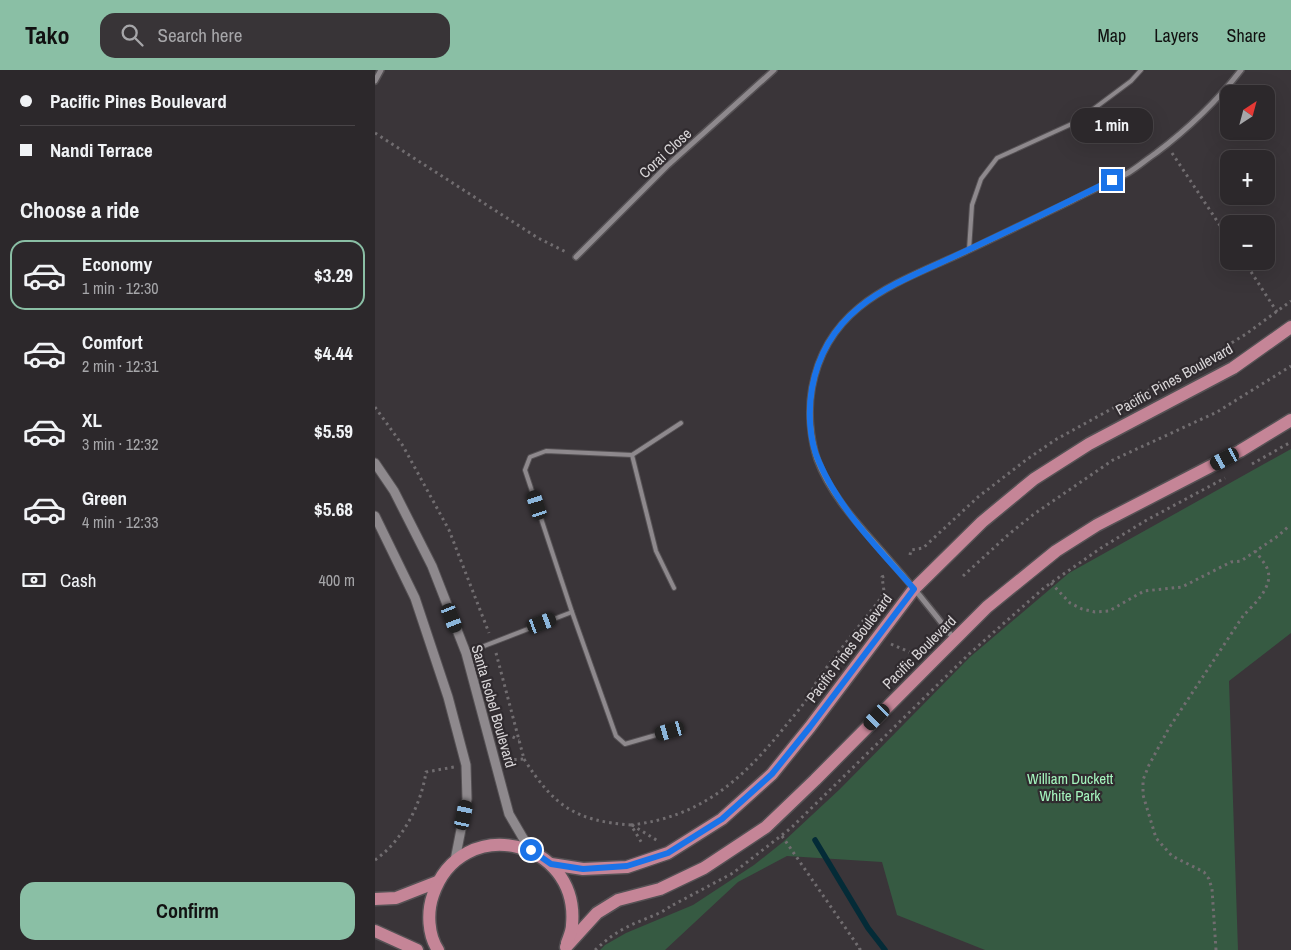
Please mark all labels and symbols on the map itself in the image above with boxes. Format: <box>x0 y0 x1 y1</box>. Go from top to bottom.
north arrow <box>1220 85 1275 140</box>
callout: 1 min <box>1071 108 1153 142</box>
street label: Corai Close <box>634 123 696 183</box>
route end <box>1101 169 1123 191</box>
street label: Pacific Pines Boulevard <box>1111 338 1237 420</box>
car <box>1208 445 1241 473</box>
car <box>525 488 548 522</box>
street label: Pacific Pines Boulevard <box>801 589 897 707</box>
car <box>439 601 464 635</box>
street label: Pacific Boulevard <box>877 610 961 694</box>
car <box>525 611 558 635</box>
street label: Santa Isobel Boulevard <box>466 642 522 770</box>
car <box>861 701 892 733</box>
car <box>653 720 686 742</box>
park label: William Duckett White Park <box>1027 768 1114 806</box>
car <box>453 799 474 831</box>
route start <box>520 839 542 861</box>

